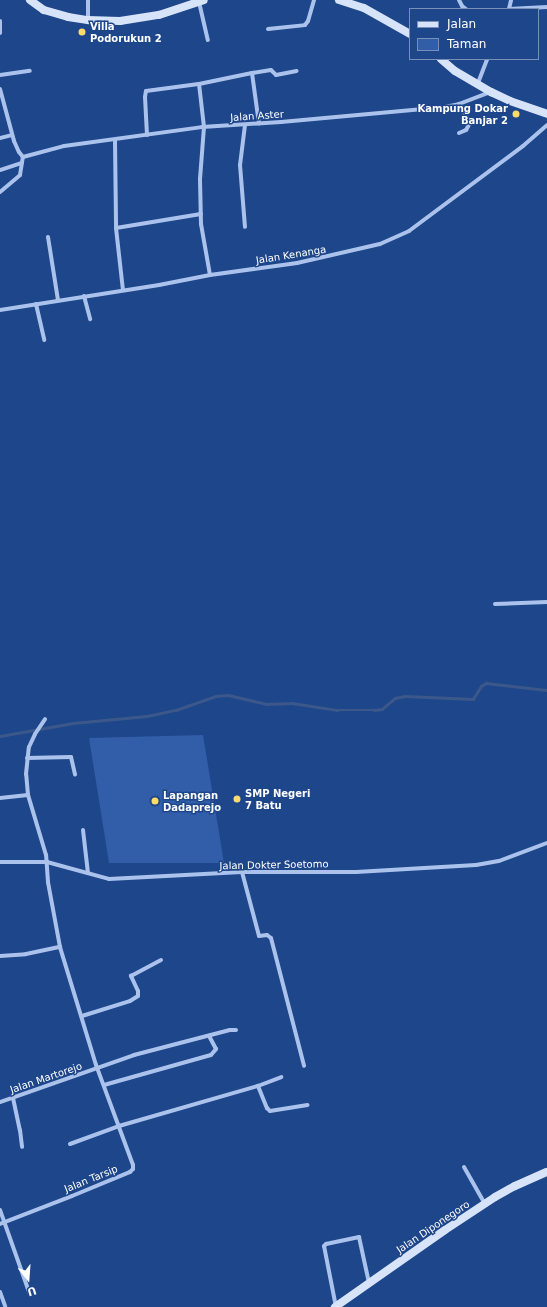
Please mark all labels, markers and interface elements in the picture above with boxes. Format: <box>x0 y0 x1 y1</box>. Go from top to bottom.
legend <box>409 8 539 60</box>
text: Jalan <box>447 17 476 31</box>
place label: Villa Podorukun 2 <box>90 20 162 44</box>
marker: Villa Podorukun 2 <box>77 27 87 37</box>
text: Taman <box>447 37 486 51</box>
place label: Kampung Dokar Banjar 2 <box>418 102 508 126</box>
street label: Jalan Aster <box>230 108 284 124</box>
marker: Kampung Dokar Banjar 2 <box>511 109 521 119</box>
street label: Jalan Kenanga <box>255 244 327 266</box>
place label: SMP Negeri 7 Batu <box>245 787 310 810</box>
place label: Lapangan Dadaprejo <box>163 789 221 812</box>
marker: SMP Negeri 7 Batu <box>232 794 242 804</box>
marker: Lapangan Dadaprejo <box>150 796 160 806</box>
street label: Jalan Dokter Soetomo <box>219 858 329 872</box>
street label: Jalan Martorejo <box>8 1060 84 1096</box>
street label: Jalan Tarsip <box>63 1163 119 1195</box>
street label: Jalan Diponegoro <box>394 1198 472 1256</box>
north arrow <box>8 1259 48 1299</box>
text: U <box>25 1283 38 1298</box>

